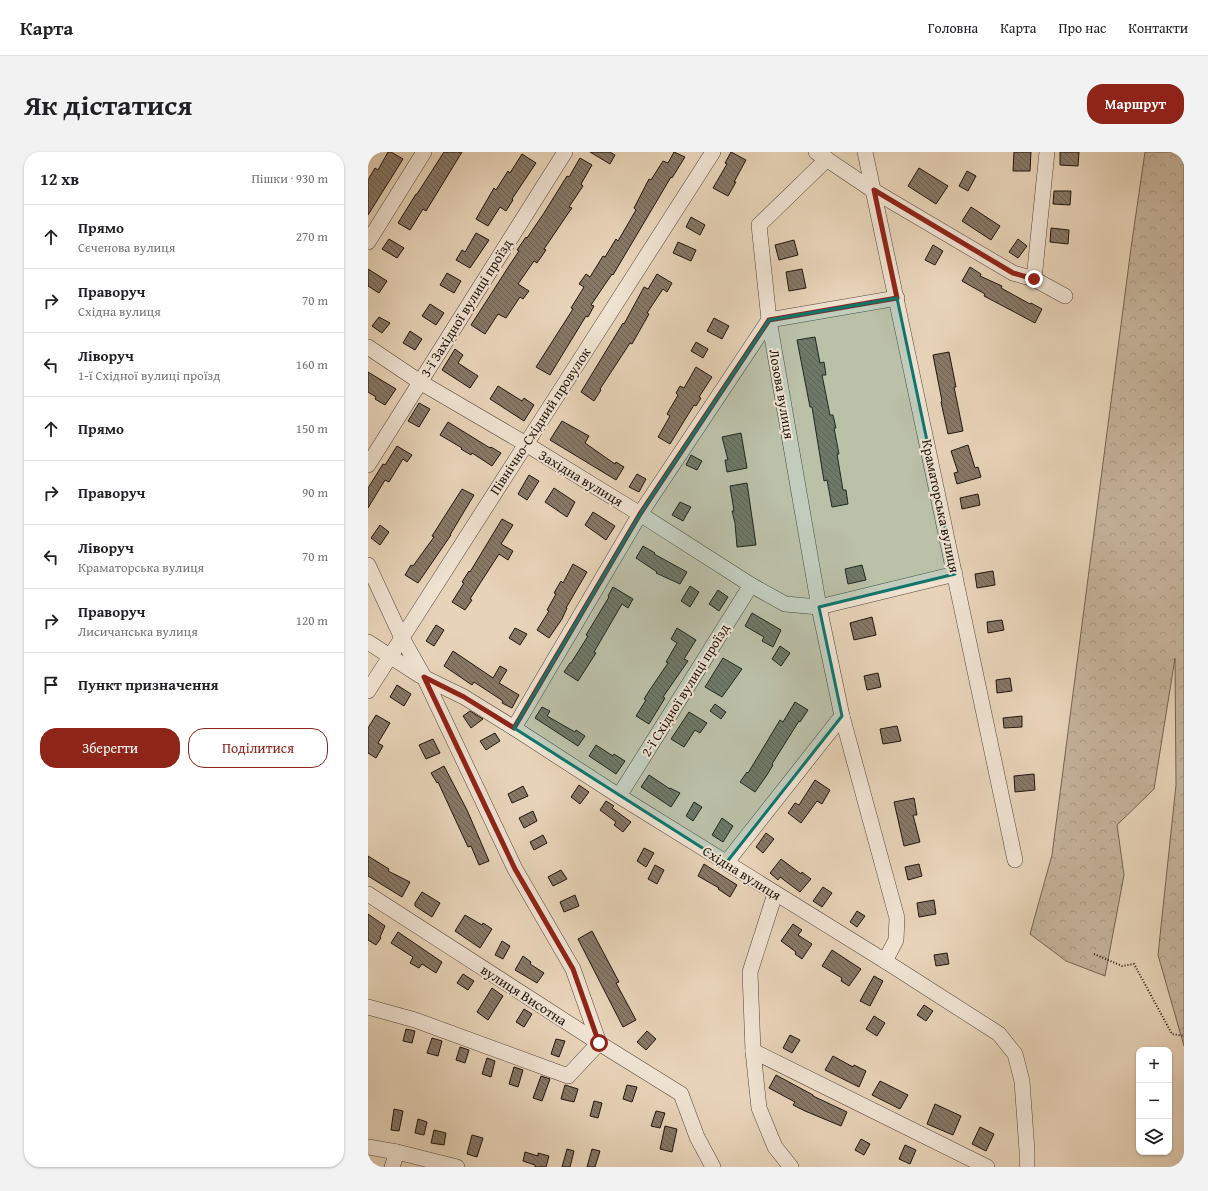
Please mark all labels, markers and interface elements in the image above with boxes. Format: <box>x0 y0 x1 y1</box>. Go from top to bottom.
text: Карта <box>20 14 73 42</box>
text: Головна <box>928 18 978 38</box>
text: Карта <box>1000 18 1036 38</box>
text: Про нас <box>1058 18 1106 38</box>
text: Контакти <box>1128 18 1188 38</box>
text: Як дістатися <box>24 84 192 125</box>
button: Маршрут <box>1087 84 1184 124</box>
text: 12 хв <box>40 166 79 191</box>
text: Пішки · 930 m <box>251 169 328 188</box>
text: Прямо <box>78 217 124 238</box>
icon: ahead <box>40 226 62 248</box>
text: 270 m <box>296 227 328 246</box>
street label: 3-ї Західної вулиці проїзд <box>415 235 517 381</box>
text: Сєченова вулиця <box>78 238 175 257</box>
route end <box>1025 270 1043 288</box>
text: Праворуч <box>78 281 145 302</box>
icon: right <box>40 290 62 312</box>
text: 70 m <box>302 291 328 310</box>
text: Східна вулиця <box>78 302 161 321</box>
street label: Північно-Східний провулок <box>485 343 596 499</box>
text: Ліворуч <box>78 345 134 366</box>
street label: Лозова вулиця <box>764 348 800 440</box>
icon: left <box>40 354 62 376</box>
text: 160 m <box>296 355 328 374</box>
text: 1-ї Східної вулиці проїзд <box>78 366 220 385</box>
icon: ahead <box>40 418 62 440</box>
text: Прямо <box>78 418 124 439</box>
text: 150 m <box>296 419 328 438</box>
street label: Краматорська вулиця <box>917 437 965 575</box>
street label: Західна вулиця <box>535 445 627 511</box>
icon: right <box>40 482 62 504</box>
text: Праворуч <box>78 482 145 503</box>
text: 90 m <box>302 483 328 502</box>
text: Ліворуч <box>78 537 134 558</box>
icon: left <box>40 546 62 568</box>
text: 70 m <box>302 547 328 566</box>
text: Краматорська вулиця <box>78 558 204 577</box>
text: Праворуч <box>78 601 145 622</box>
icon: right <box>40 610 62 632</box>
text: 120 m <box>296 611 328 630</box>
street label: 2-ї Східної вулиці проїзд <box>636 619 734 760</box>
text: Лисичанська вулиця <box>78 622 198 641</box>
icon: arrive <box>40 674 62 696</box>
text: Пункт призначення <box>78 674 219 695</box>
button: Зберегти <box>40 728 180 768</box>
button: Поділитися <box>188 728 328 768</box>
street label: Східна вулиця <box>699 841 785 905</box>
street label: вулиця Висотна <box>477 960 571 1031</box>
route start <box>590 1034 608 1052</box>
map controls <box>1136 1047 1172 1155</box>
button: + <box>1136 1047 1172 1083</box>
button: − <box>1136 1083 1172 1119</box>
button: layers <box>1136 1119 1172 1155</box>

